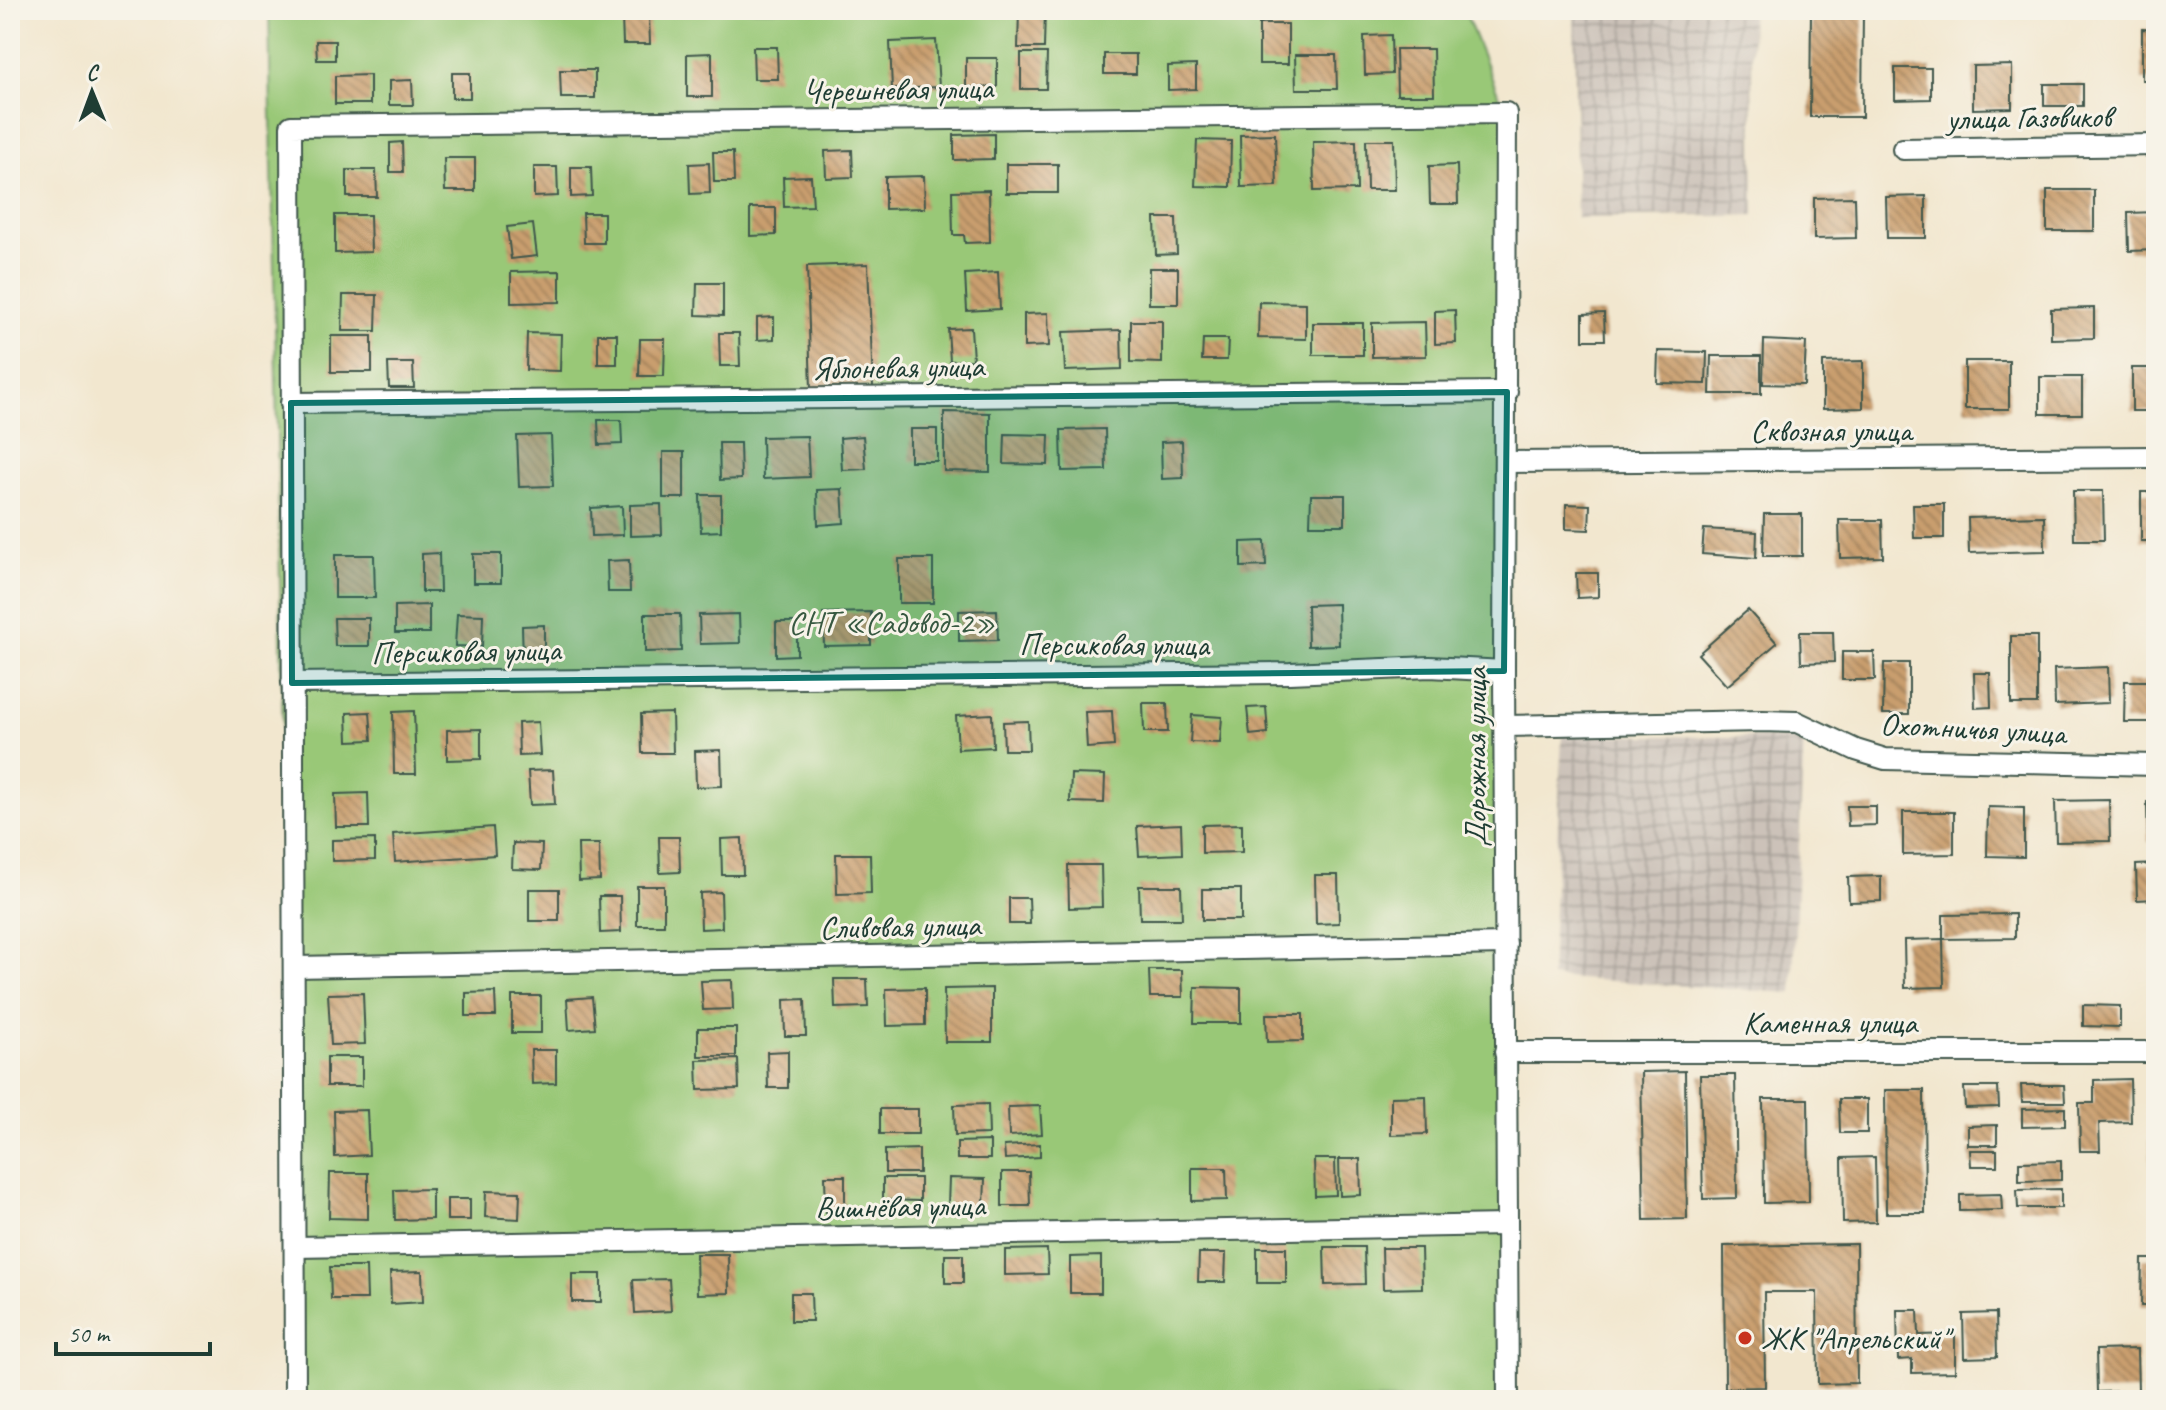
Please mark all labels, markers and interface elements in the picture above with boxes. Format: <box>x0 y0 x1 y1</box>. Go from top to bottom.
north arrow <box>52 52 132 132</box>
text: С <box>86 59 101 87</box>
street label: Черешневая улица <box>803 67 995 112</box>
street label: улица Газовиков <box>1944 95 2118 139</box>
street label: Яблоневая улица <box>812 345 986 390</box>
street label: Сквозная улица <box>1750 410 1915 451</box>
park label: СНТ «Садовод-2» <box>788 602 996 643</box>
street label: Персиковая улица <box>1019 624 1211 665</box>
street label: Персиковая улица <box>371 629 563 674</box>
street label: Дорожная улица <box>1455 665 1496 847</box>
street label: Охотничья улица <box>1879 703 2070 754</box>
street label: Сливовая улица <box>819 905 983 948</box>
street label: Каменная улица <box>1743 1002 1919 1043</box>
street label: Вишнёвая улица <box>815 1184 987 1228</box>
scale bar <box>56 1306 210 1356</box>
place label: ЖК "Апрельский" <box>1761 1318 1954 1359</box>
text: 50 m <box>68 1319 111 1349</box>
marker: ЖК "Апрельский" <box>1736 1329 1754 1347</box>

